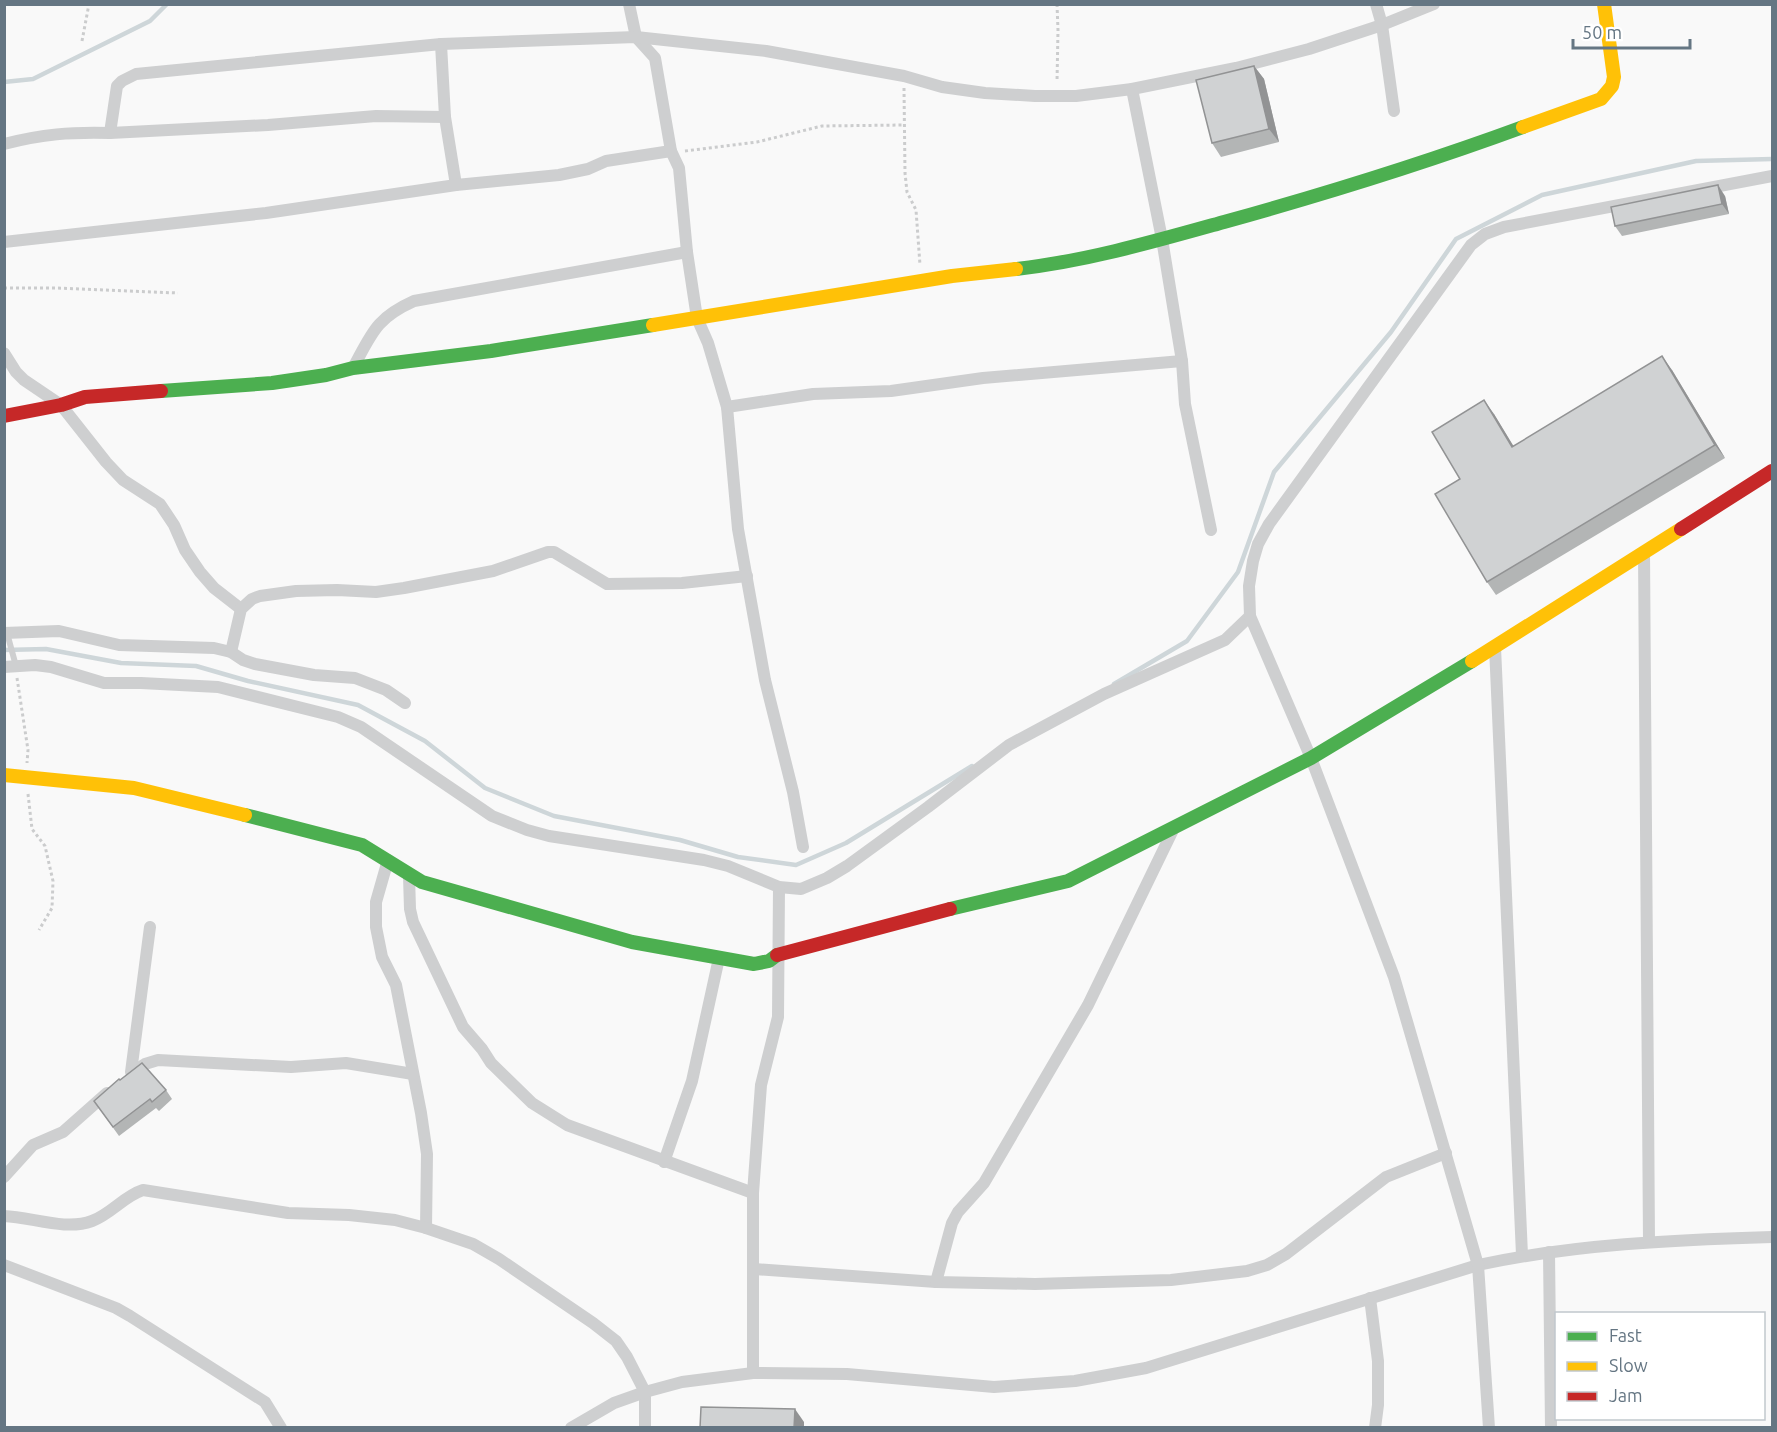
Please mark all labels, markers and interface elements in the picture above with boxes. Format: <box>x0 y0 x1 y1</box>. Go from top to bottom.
scale bar <box>1573 12 1690 50</box>
text: 50 m <box>1582 22 1622 42</box>
legend <box>1555 1312 1765 1420</box>
text: Fast <box>1609 1325 1642 1345</box>
text: Slow <box>1609 1355 1648 1375</box>
text: Jam <box>1609 1385 1643 1405</box>

